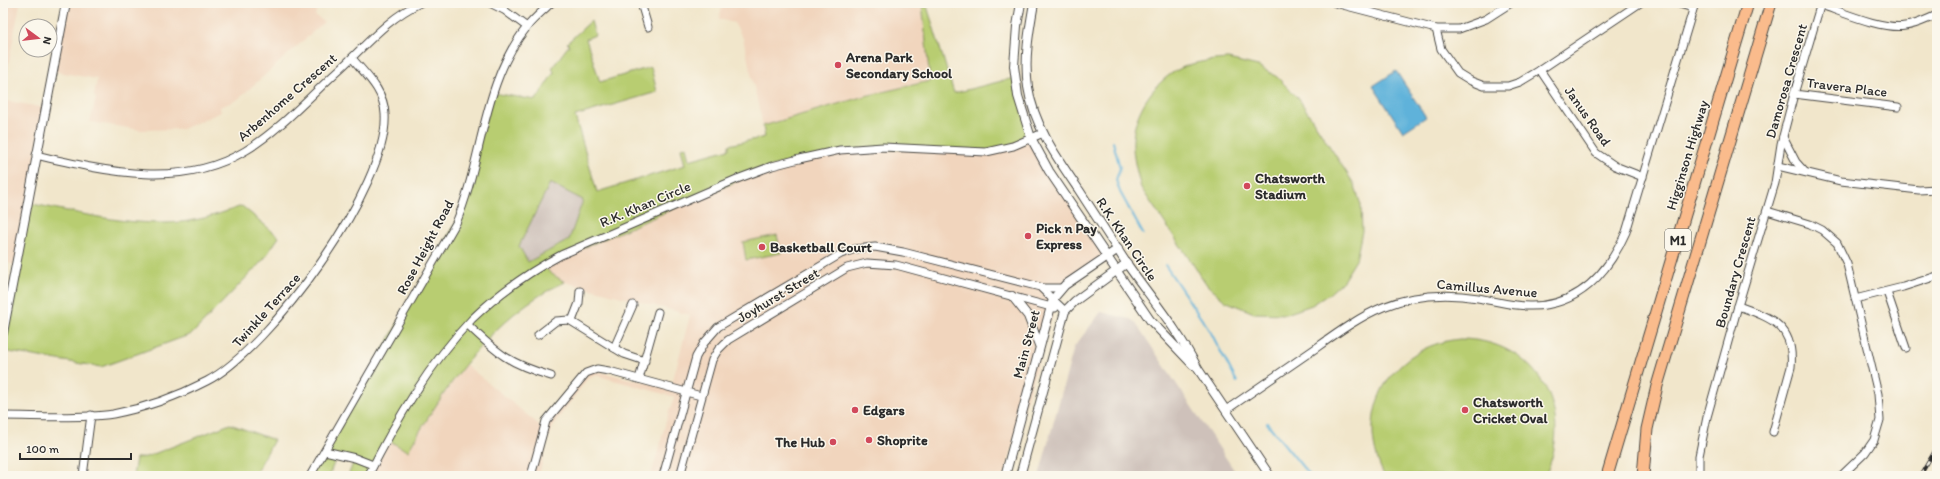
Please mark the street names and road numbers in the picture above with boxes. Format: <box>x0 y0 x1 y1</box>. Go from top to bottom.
street label: Damorosa Crescent <box>1762 22 1811 140</box>
street label: Arbenhome Crescent <box>234 50 340 145</box>
street label: Travera Place <box>1806 74 1889 101</box>
street label: Janus Road <box>1561 83 1615 150</box>
street label: Higginson Highway <box>1663 98 1712 212</box>
street label: R.K. Khan Circle <box>597 178 693 231</box>
street label: R.K. Khan Circle <box>1092 194 1161 284</box>
street label: Rose Height Road <box>393 196 458 298</box>
street label: Boundary Crescent <box>1711 215 1760 330</box>
road number: M1 <box>1665 229 1691 251</box>
street label: Joyhurst Street <box>734 264 822 327</box>
street label: Twinkle Terrace <box>229 269 304 351</box>
street label: Camillus Avenue <box>1436 276 1538 301</box>
street label: Main Street <box>1009 308 1044 380</box>

